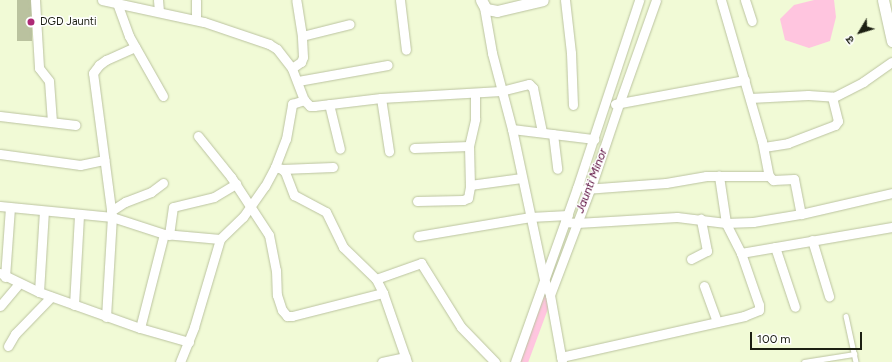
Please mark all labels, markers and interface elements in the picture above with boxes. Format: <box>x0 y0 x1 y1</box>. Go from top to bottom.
north arrow <box>840 12 880 52</box>
place label: DGD Jaunti <box>40 15 96 29</box>
marker: DGD Jaunti <box>25 16 37 28</box>
text: उ <box>843 33 857 46</box>
water label: Jaunti Minor <box>573 147 611 215</box>
scale bar <box>752 324 864 350</box>
text: 100 m <box>757 332 791 346</box>

